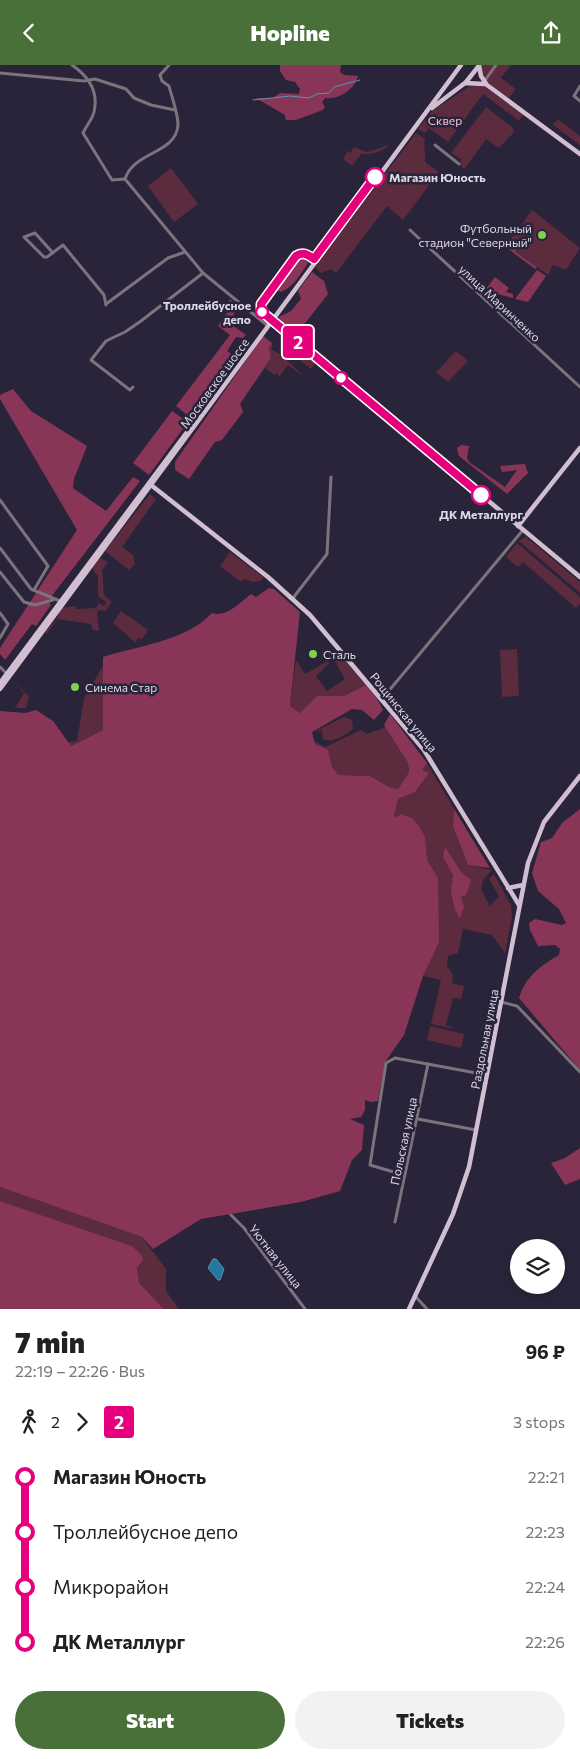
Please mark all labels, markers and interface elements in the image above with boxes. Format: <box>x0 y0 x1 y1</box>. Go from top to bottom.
icon: back <box>15 19 43 47</box>
text: Hopline <box>250 19 330 46</box>
icon: share <box>537 19 565 47</box>
park label: Сквер <box>428 113 462 127</box>
marker: Магазин Юность <box>365 167 385 187</box>
place label: Магазин Юность <box>389 170 486 184</box>
place label: Футбольный стадион "Северный" <box>418 221 532 249</box>
marker: Футбольный стадион "Северный" <box>536 229 548 241</box>
street label: улица Маринченко <box>456 262 544 344</box>
place label: Троллейбусное депо <box>163 298 251 326</box>
marker: Троллейбусное депо <box>255 305 269 319</box>
line badge: 2 <box>282 326 314 358</box>
text: 2 <box>293 331 303 353</box>
street label: Московское шоссе <box>177 335 251 431</box>
unlabelled marker <box>334 371 348 385</box>
marker: ДК Металлург <box>471 485 491 505</box>
place label: ДК Металлург <box>439 507 523 521</box>
place label: Сталь <box>323 647 356 661</box>
marker: Сталь <box>307 648 319 660</box>
street label: Рощинская улица <box>368 669 440 755</box>
place label: Синема Стар <box>85 680 157 694</box>
marker: Синема Стар <box>69 681 81 693</box>
street label: Раздольная улица <box>467 988 501 1090</box>
street label: Польская улица <box>387 1096 419 1186</box>
street label: Уютная улица <box>247 1221 305 1291</box>
map controls <box>510 1239 565 1294</box>
button: layers <box>510 1239 565 1294</box>
text: 7 min <box>15 1325 85 1359</box>
text: 96 ₽ <box>525 1340 565 1363</box>
text: 22:19 – 22:26 · Bus <box>15 1361 145 1380</box>
icon: walk <box>15 1408 43 1436</box>
icon: forward <box>68 1408 96 1436</box>
text: 2 <box>114 1411 124 1433</box>
text: 2 <box>51 1412 60 1431</box>
text: 3 stops <box>513 1412 565 1431</box>
text: Магазин Юность <box>53 1465 206 1488</box>
text: 22:21 <box>528 1467 565 1486</box>
text: Троллейбусное депо <box>53 1520 238 1543</box>
text: 22:23 <box>525 1522 565 1541</box>
text: Микрорайон <box>53 1575 169 1598</box>
text: 22:24 <box>525 1577 565 1596</box>
text: ДК Металлург <box>53 1630 185 1653</box>
text: 22:26 <box>525 1632 565 1651</box>
button: Start <box>15 1691 285 1749</box>
button: Tickets <box>295 1691 565 1749</box>

